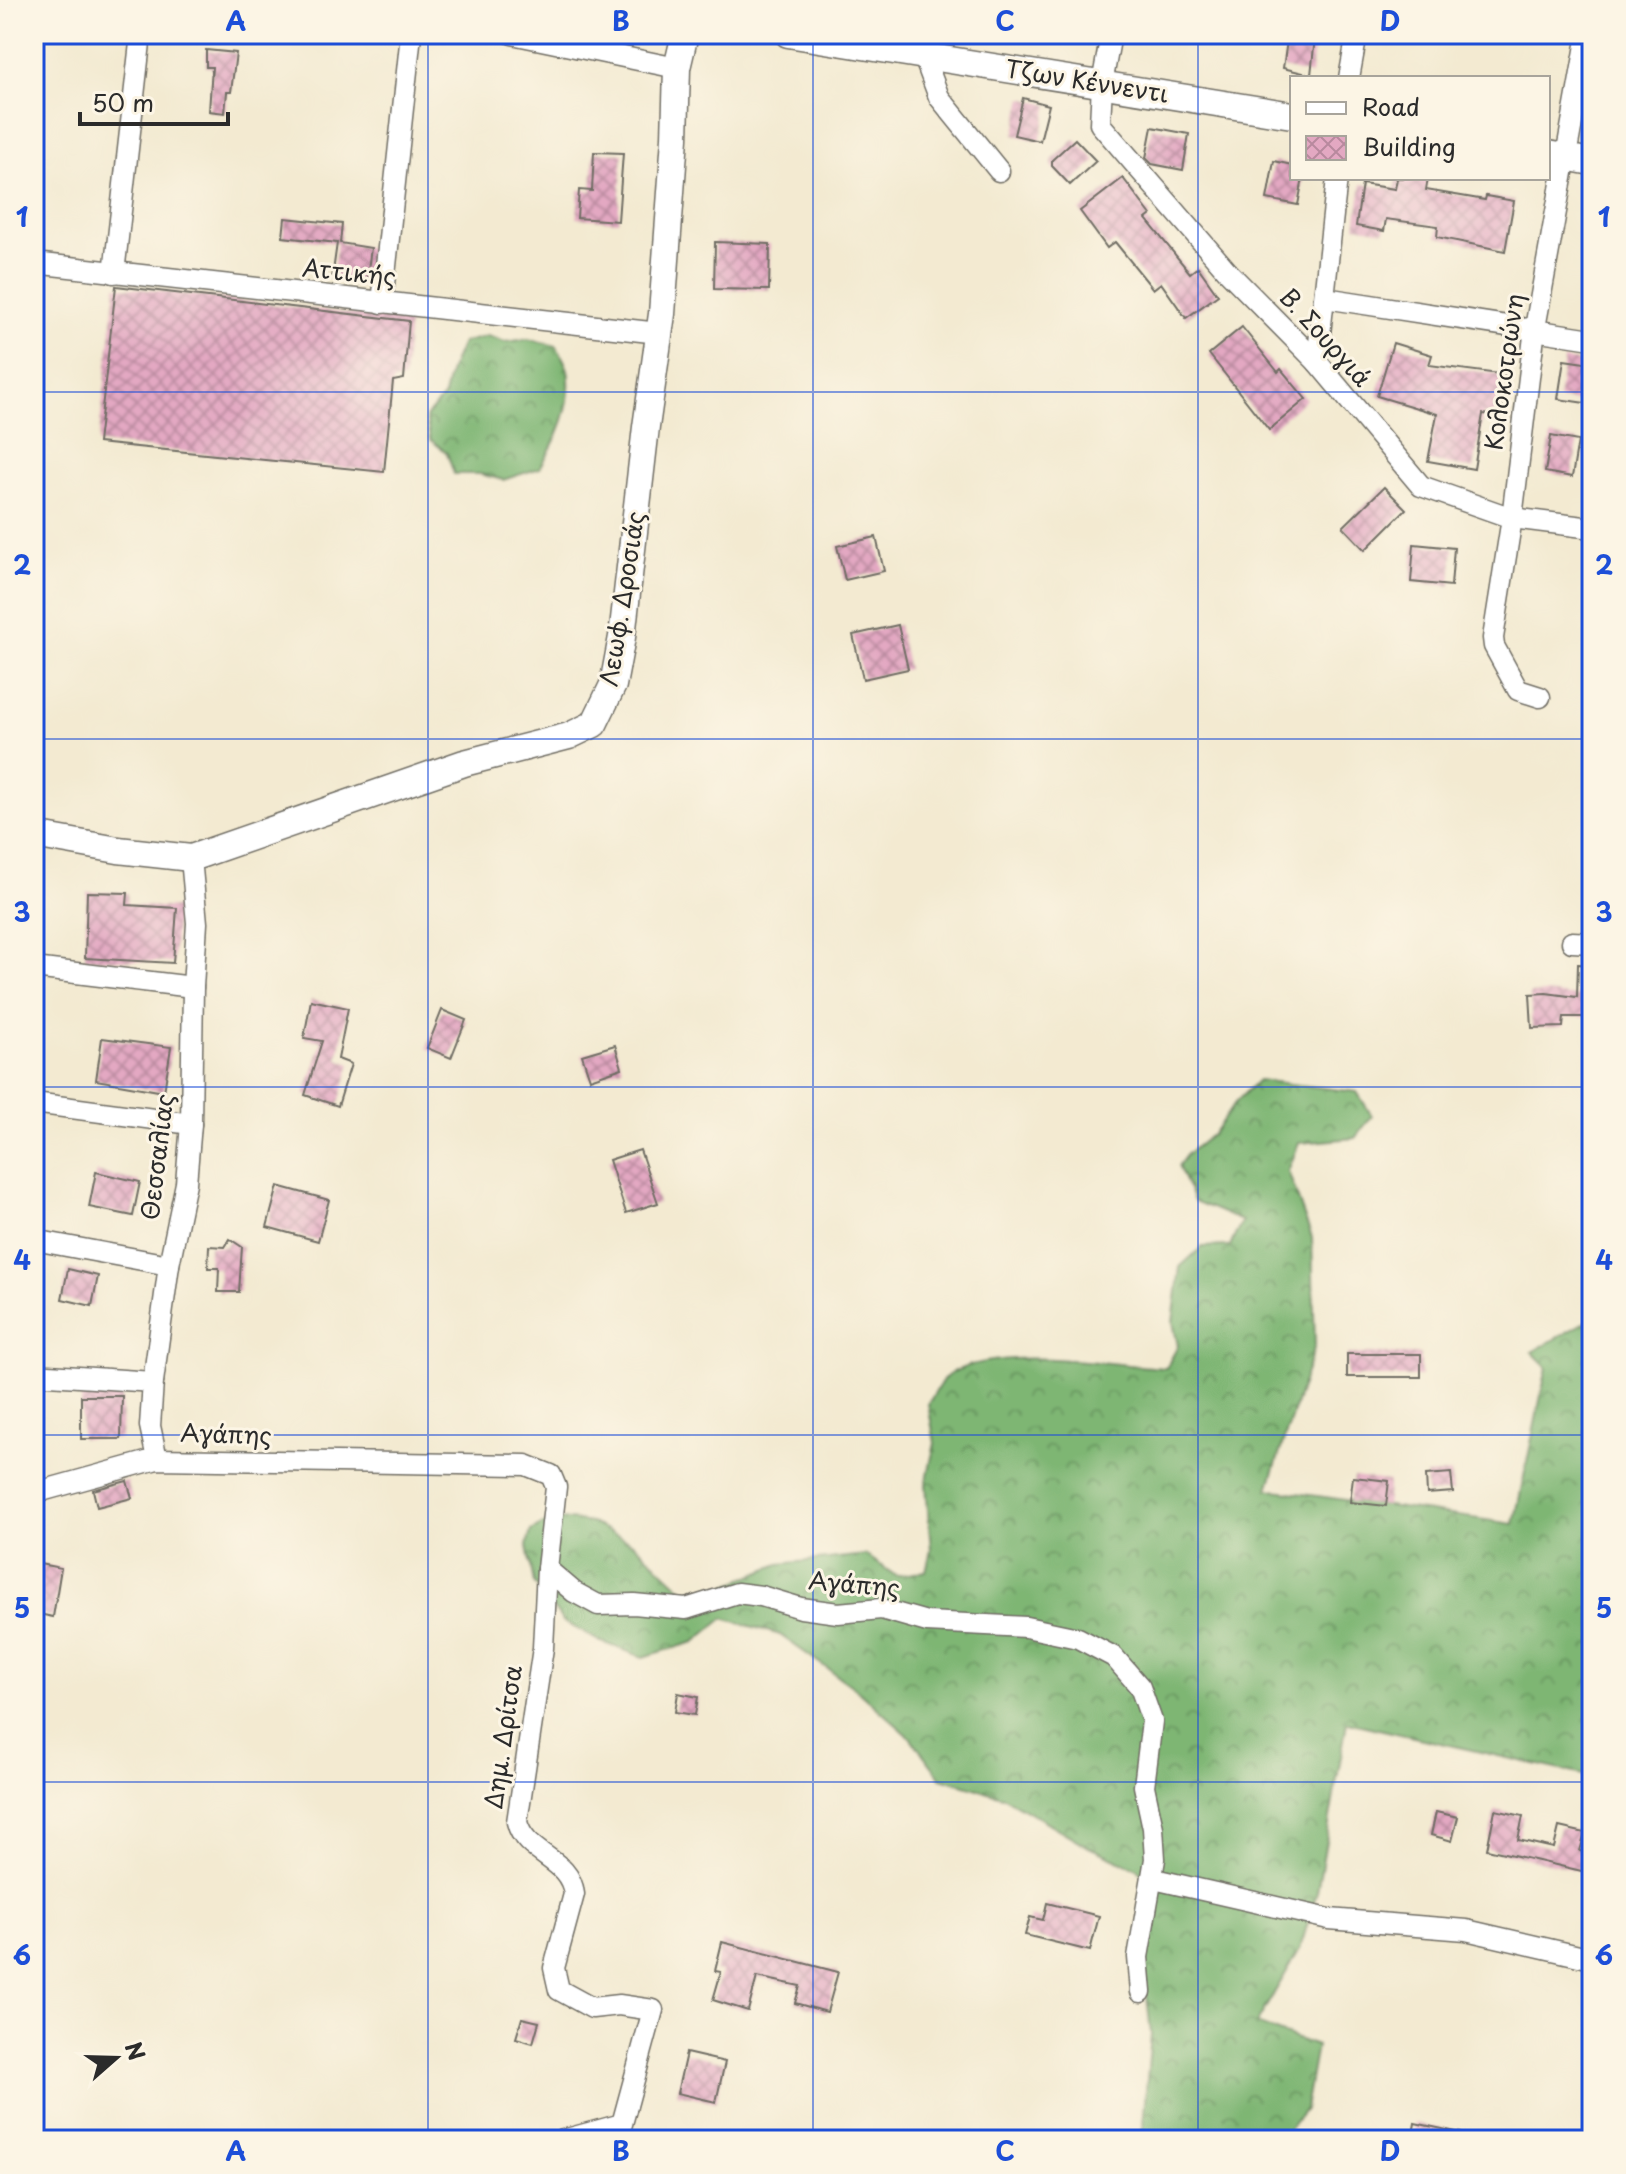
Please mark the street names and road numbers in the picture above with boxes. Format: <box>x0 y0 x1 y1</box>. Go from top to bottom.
street label: Τζων Κέννεντι <box>1003 49 1172 111</box>
street label: Αττικής <box>301 248 398 294</box>
street label: Β. Σουργιά <box>1272 279 1381 394</box>
street label: Κολοκοτρώνη <box>1474 291 1532 452</box>
street label: Λεωφ. Δροσιάς <box>589 509 653 689</box>
street label: Θεσσαλίας <box>130 1092 182 1222</box>
street label: Αγάπης <box>180 1413 272 1453</box>
street label: Αγάπης <box>807 1561 901 1605</box>
street label: Δημ. Δρίτσα <box>474 1663 530 1811</box>

